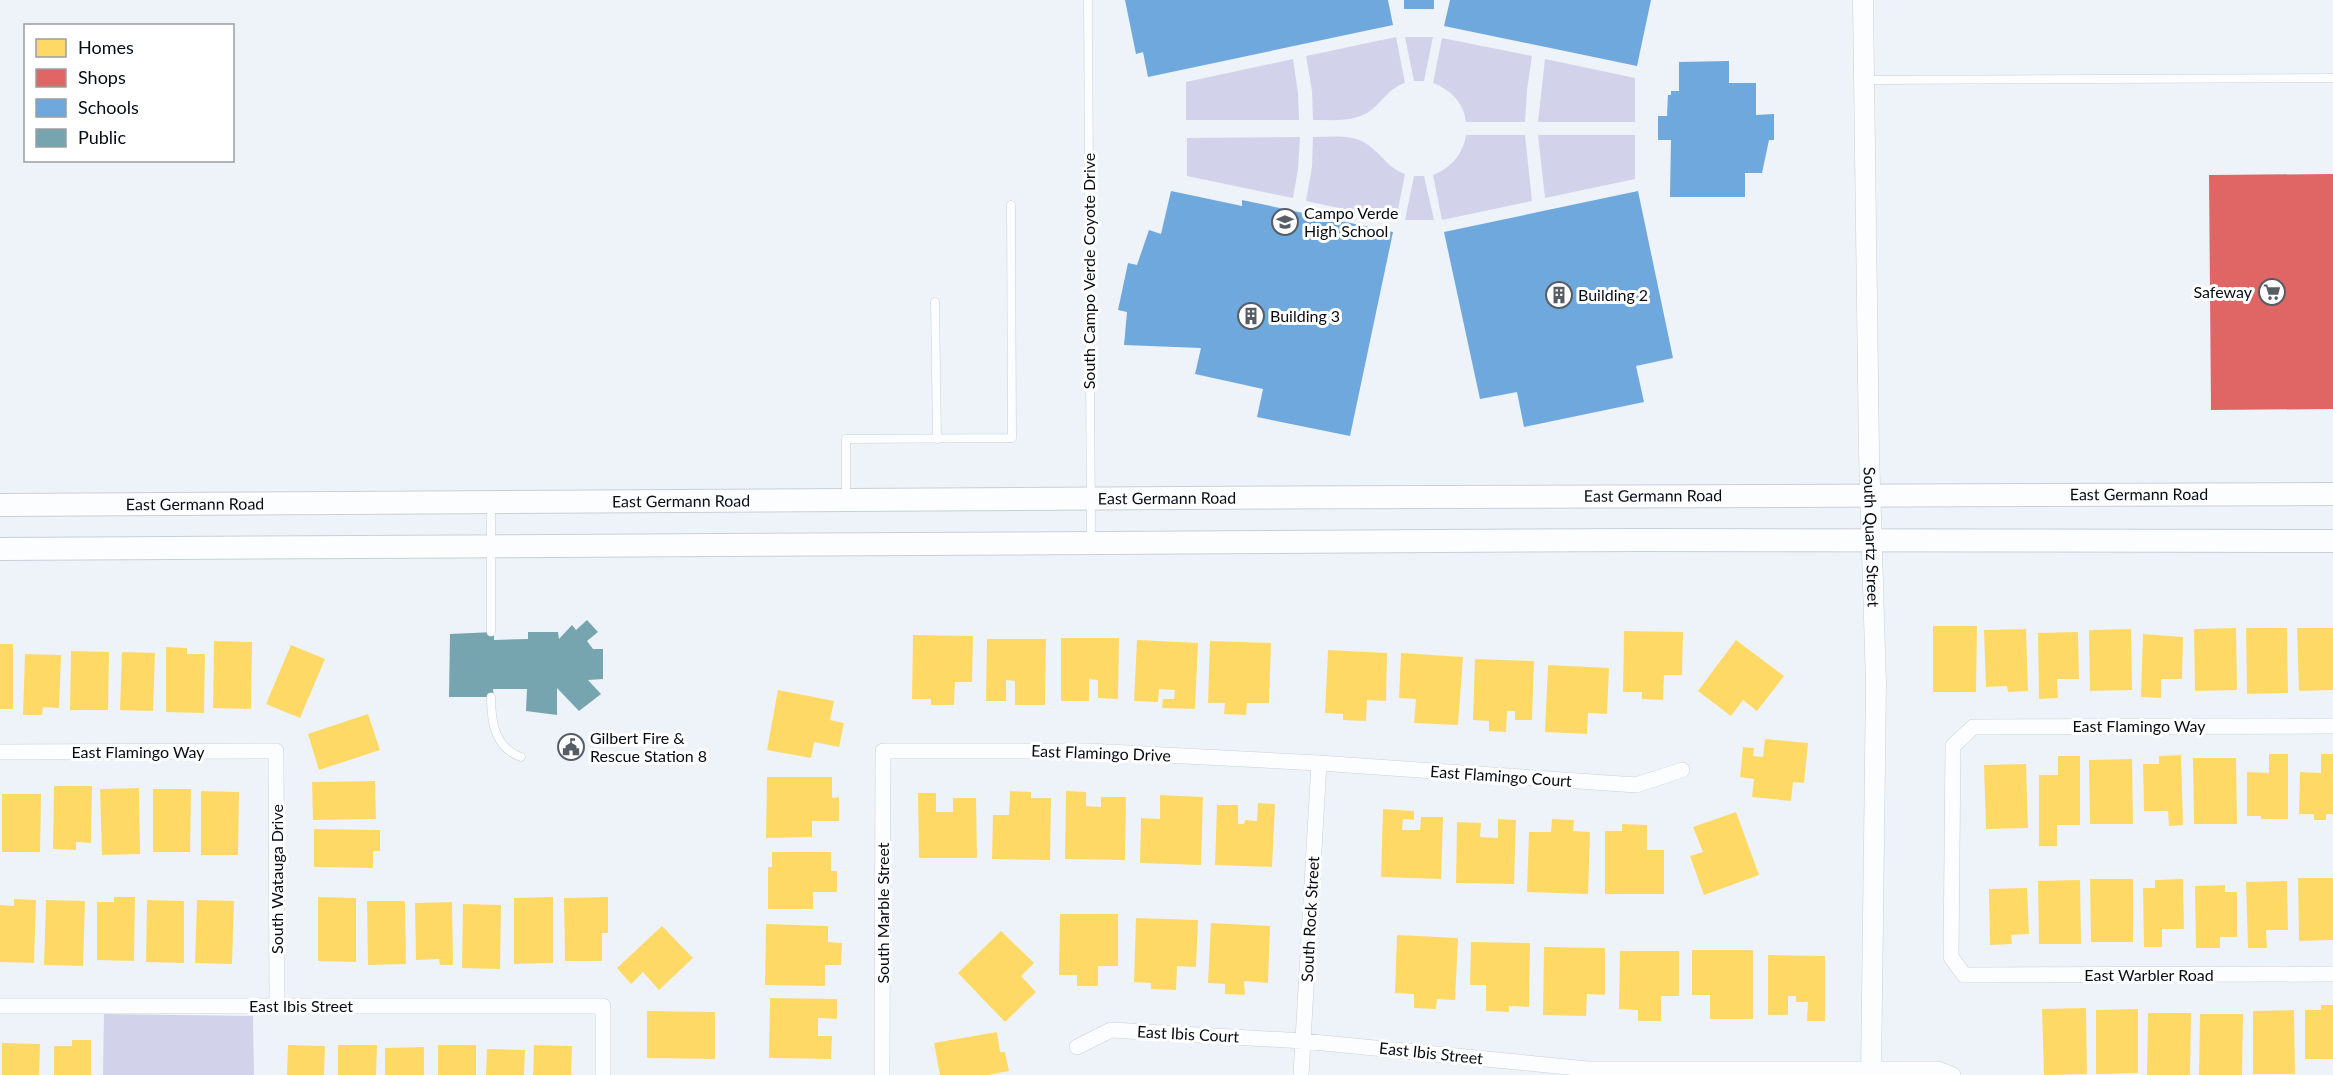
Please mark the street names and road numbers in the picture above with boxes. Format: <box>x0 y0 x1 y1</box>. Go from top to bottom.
street label: South Campo Verde Coyote Drive <box>1079 153 1098 389</box>
street label: South Quartz Street <box>1860 467 1884 607</box>
street label: East Germann Road <box>2070 484 2208 503</box>
street label: East Germann Road <box>1584 485 1722 505</box>
street label: East Germann Road <box>1098 488 1236 507</box>
street label: East Germann Road <box>612 491 750 510</box>
street label: East Germann Road <box>126 494 264 513</box>
street label: East Flamingo Way <box>2072 716 2206 735</box>
street label: East Flamingo Drive <box>1031 741 1171 764</box>
street label: East Flamingo Way <box>71 742 205 761</box>
street label: East Flamingo Court <box>1430 761 1573 790</box>
street label: South Watauga Drive <box>267 804 286 954</box>
street label: South Marble Street <box>873 842 892 984</box>
street label: South Rock Street <box>1297 855 1322 982</box>
street label: East Warbler Road <box>2084 965 2214 984</box>
street label: East Ibis Street <box>249 996 353 1015</box>
street label: East Ibis Court <box>1137 1021 1240 1046</box>
street label: East Ibis Street <box>1378 1038 1484 1067</box>

